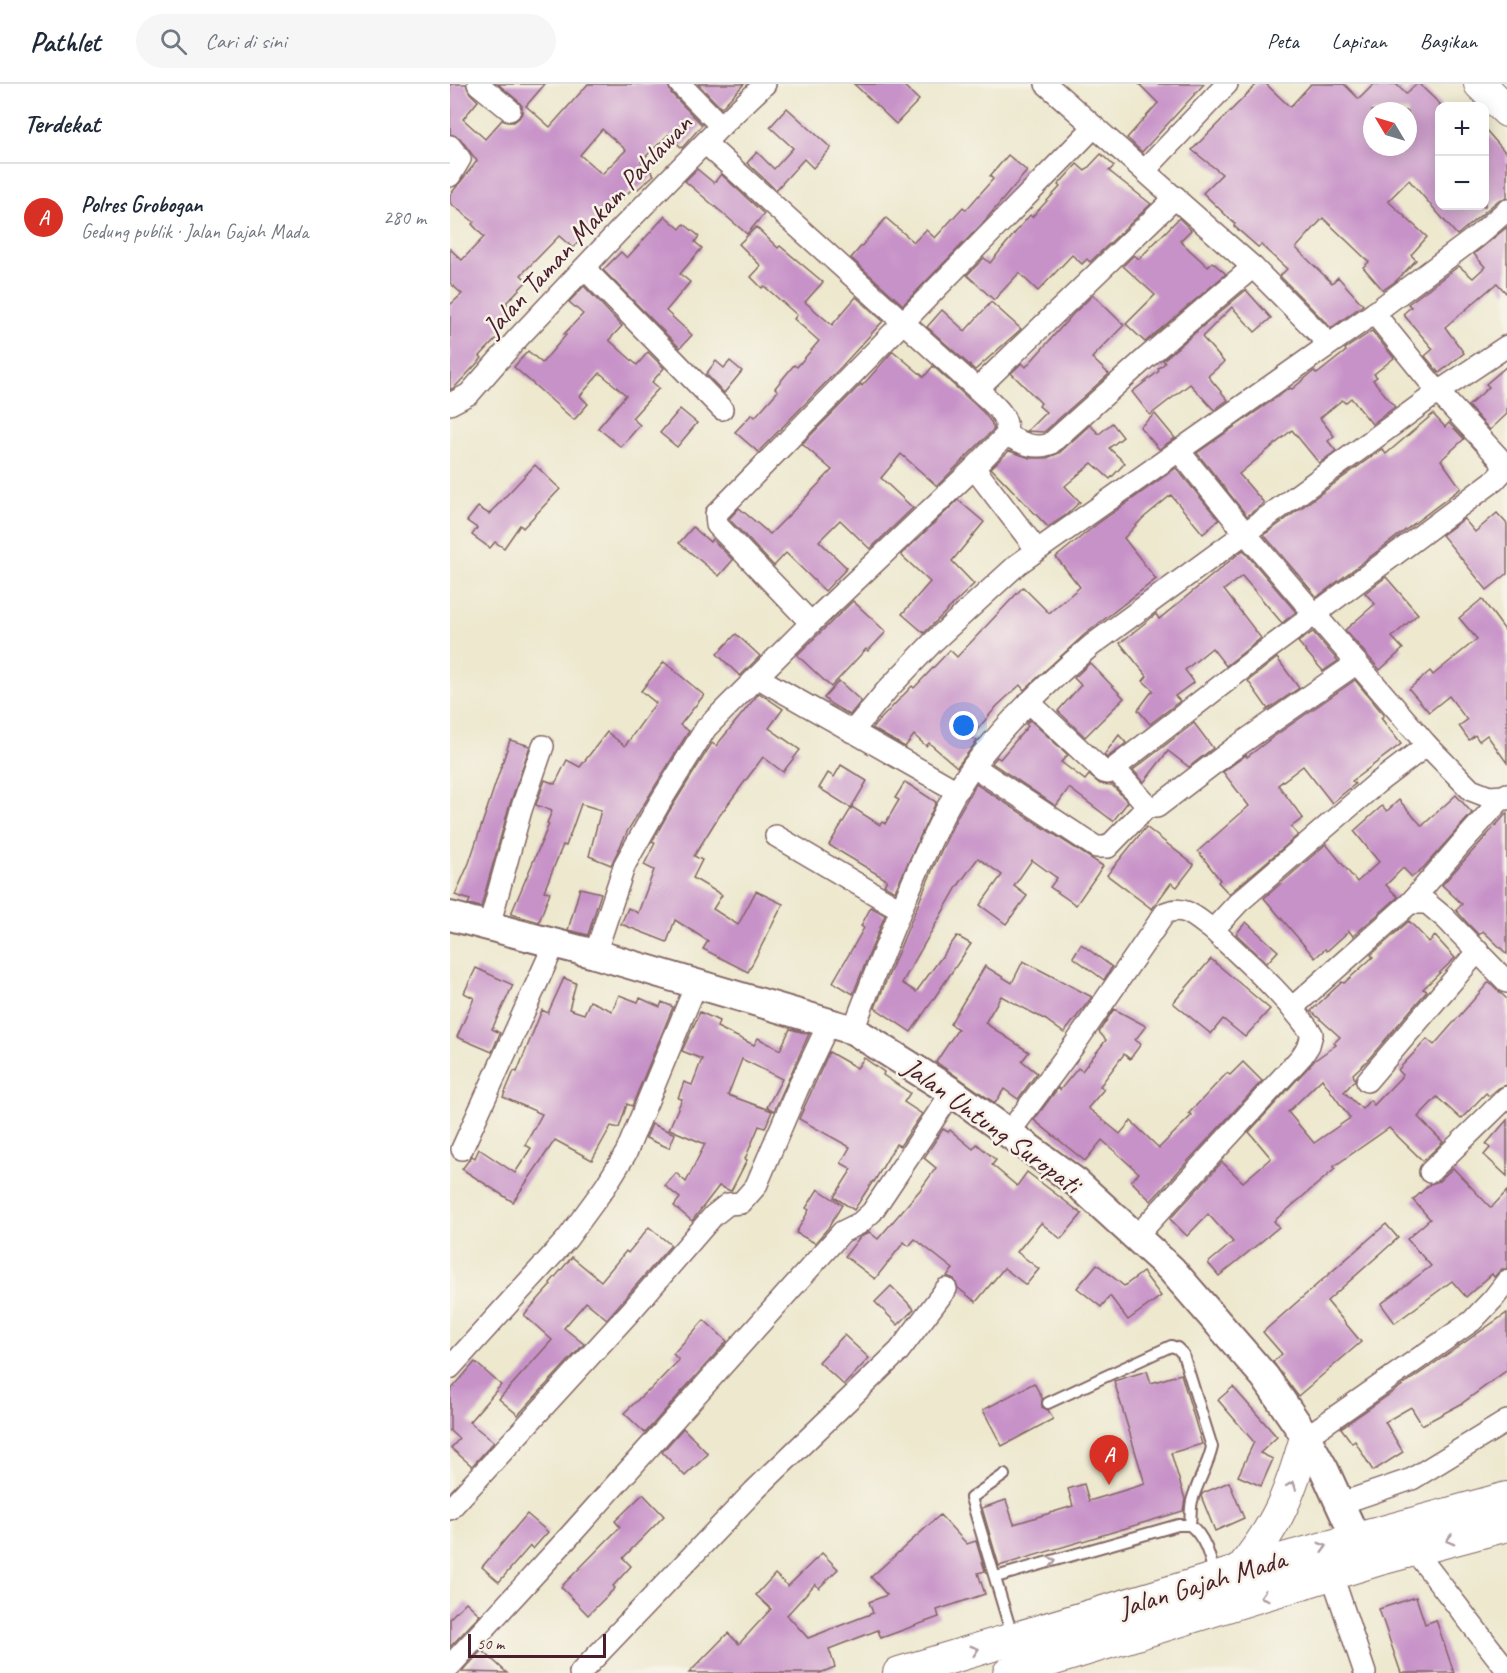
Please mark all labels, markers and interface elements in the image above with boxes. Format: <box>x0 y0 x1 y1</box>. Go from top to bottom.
search box <box>136 14 556 68</box>
text: Pathlet <box>30 24 100 59</box>
icon: search <box>157 25 190 58</box>
text: Cari di sini <box>205 27 286 55</box>
text: Peta <box>1267 28 1299 54</box>
text: Lapisan <box>1332 28 1387 54</box>
text: Bagikan <box>1420 28 1477 54</box>
north arrow <box>1363 102 1417 156</box>
map controls <box>1435 102 1489 210</box>
button: + <box>1435 102 1489 156</box>
street label: Jalan Taman Makam Pahlawan <box>473 105 700 345</box>
text: Terdekat <box>24 107 100 140</box>
button: − <box>1435 156 1489 210</box>
text: Polres Grobogan <box>81 191 202 219</box>
text: A <box>38 205 49 230</box>
text: 280 m <box>383 205 426 230</box>
text: Gedung publik · Jalan Gajah Mada <box>81 219 308 244</box>
your location <box>949 711 978 740</box>
street label: Jalan Untung Suropati <box>895 1048 1091 1203</box>
pin: A <box>1090 1436 1128 1485</box>
one-way arrow <box>1284 1481 1297 1491</box>
one-way arrow <box>1446 1533 1456 1546</box>
street label: Jalan Gajah Mada <box>1112 1540 1292 1626</box>
one-way arrow <box>1317 1542 1328 1554</box>
one-way arrow <box>1046 1556 1057 1568</box>
one-way arrow <box>1259 1589 1269 1601</box>
scale bar <box>468 1631 606 1658</box>
text: 50 m <box>477 1634 504 1654</box>
one-way arrow <box>969 1645 980 1657</box>

